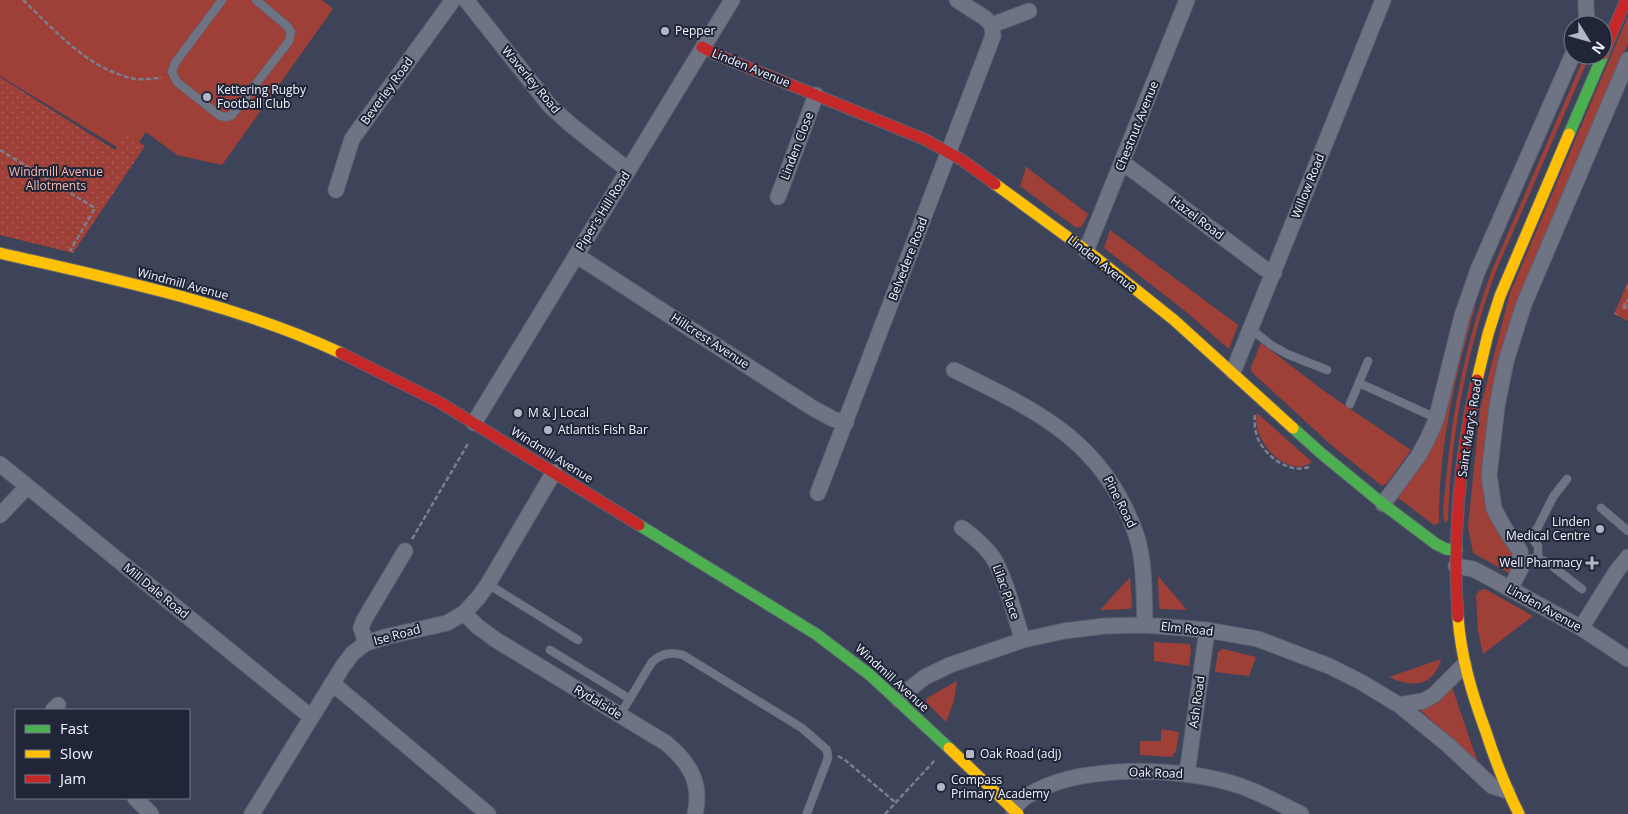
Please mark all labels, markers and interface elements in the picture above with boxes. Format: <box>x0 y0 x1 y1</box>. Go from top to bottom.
north arrow <box>1563 15 1613 65</box>
place label: Pepper <box>675 22 715 39</box>
marker: Pepper <box>659 25 671 37</box>
text: N <box>1588 38 1610 58</box>
street label: Waverley Road <box>498 42 565 117</box>
street label: Linden Avenue <box>710 44 793 91</box>
street label: Beverley Road <box>356 53 417 128</box>
street label: Chestnut Avenue <box>1111 78 1162 173</box>
place label: Kettering Rugby Football Club <box>217 81 307 112</box>
marker: Kettering Rugby Football Club <box>201 91 213 103</box>
street label: Linden Close <box>776 109 817 182</box>
street label: Willow Road <box>1287 151 1328 221</box>
park label: Windmill Avenue Allotments <box>9 163 103 194</box>
street label: Piper's Hill Road <box>571 168 634 254</box>
street label: Hazel Road <box>1167 192 1227 243</box>
street label: Belvedere Road <box>884 215 931 303</box>
street label: Linden Avenue <box>1064 231 1140 296</box>
street label: Windmill Avenue <box>136 263 231 304</box>
street label: Hillcrest Avenue <box>668 309 753 372</box>
street label: Saint Mary's Road <box>1453 377 1486 478</box>
place label: M & J Local <box>528 404 589 421</box>
marker: M & J Local <box>512 407 524 419</box>
place label: Atlantis Fish Bar <box>558 421 648 438</box>
street label: Windmill Avenue <box>508 422 597 487</box>
marker: Atlantis Fish Bar <box>542 424 554 436</box>
street label: Pine Road <box>1100 473 1141 531</box>
place label: Linden Medical Centre <box>1506 513 1590 544</box>
marker: Linden Medical Centre <box>1594 523 1606 535</box>
place label: Well Pharmacy <box>1499 554 1583 571</box>
marker: Well Pharmacy <box>1586 557 1598 569</box>
street label: Mill Dale Road <box>120 559 193 622</box>
street label: Lilac Place <box>989 562 1024 622</box>
street label: Linden Avenue <box>1504 580 1585 635</box>
street label: Elm Road <box>1160 617 1214 640</box>
street label: Ise Road <box>372 620 422 649</box>
street label: Windmill Avenue <box>852 640 933 716</box>
street label: Ash Road <box>1184 675 1209 729</box>
street label: Rydalside <box>571 681 626 723</box>
legend <box>15 709 190 799</box>
text: Fast <box>60 718 89 738</box>
text: Slow <box>60 743 93 763</box>
place label: Oak Road (adj) <box>980 745 1062 762</box>
marker: Oak Road (adj) <box>964 748 976 760</box>
street label: Oak Road <box>1129 763 1183 782</box>
text: Jam <box>58 768 86 788</box>
place label: Compass Primary Academy <box>951 771 1050 802</box>
marker: Compass Primary Academy <box>935 781 947 793</box>

